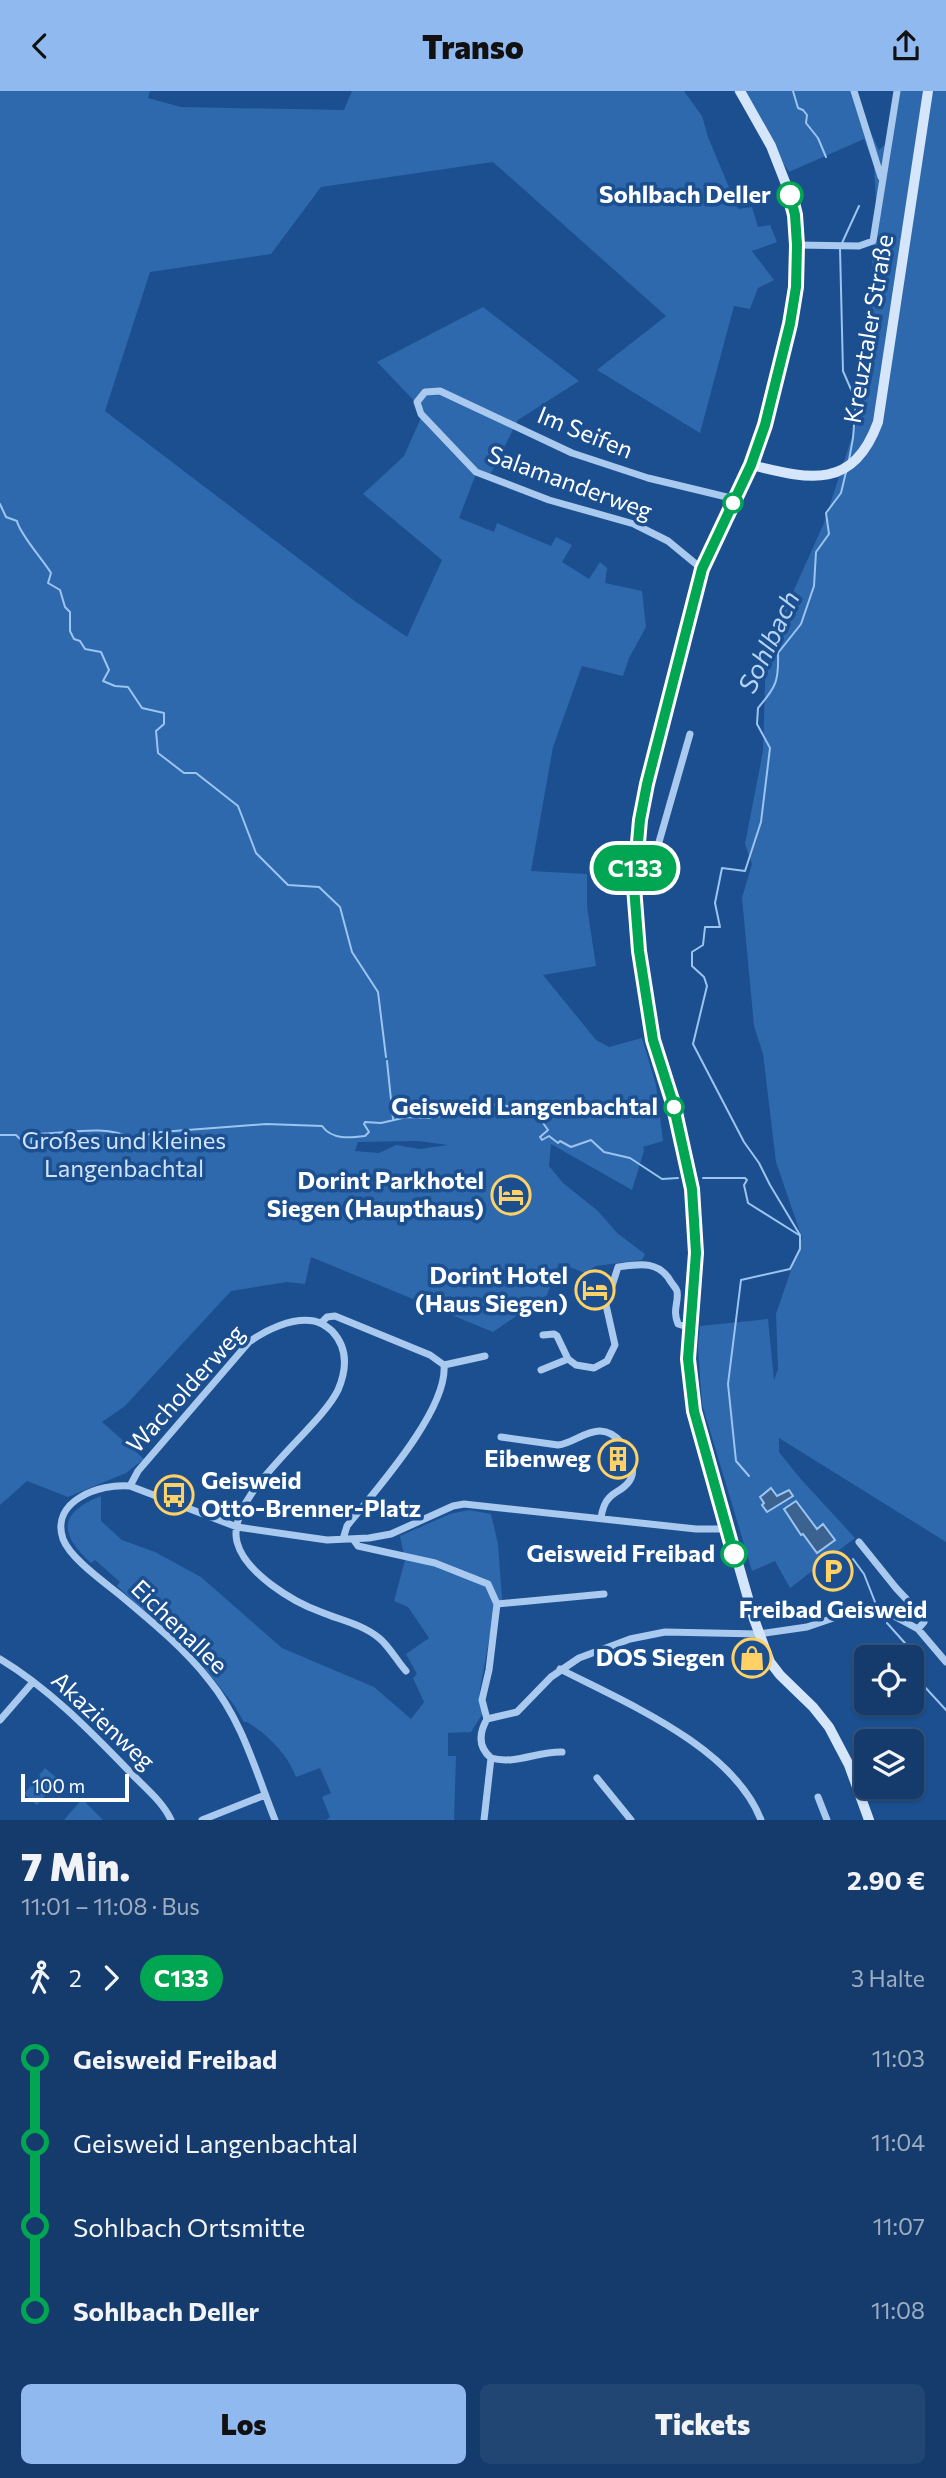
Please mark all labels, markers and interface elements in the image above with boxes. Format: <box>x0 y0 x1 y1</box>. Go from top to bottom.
text: Transo <box>422 26 524 66</box>
icon: back <box>21 27 59 65</box>
icon: share <box>887 27 925 65</box>
place label: Sohlbach Deller <box>599 179 771 208</box>
marker: Sohlbach Deller <box>777 182 803 208</box>
street label: Kreuztaler Straße <box>837 232 898 425</box>
street label: Im Seifen <box>534 399 638 464</box>
street label: Salamanderweg <box>484 438 657 525</box>
unlabelled marker <box>723 493 743 513</box>
water label: Sohlbach <box>731 585 805 697</box>
line badge: C133 <box>586 845 684 891</box>
text: C133 <box>607 853 663 882</box>
place label: Geisweid Langenbachtal <box>391 1091 658 1120</box>
marker: Geisweid Langenbachtal <box>664 1097 684 1117</box>
park label: Großes und kleines Langenbachtal <box>22 1125 226 1182</box>
place label: Dorint Parkhotel Siegen (Haupthaus) <box>267 1165 484 1222</box>
hotel icon: Dorint Parkhotel Siegen (Haupthaus) <box>490 1174 532 1216</box>
place label: Dorint Hotel (Haus Siegen) <box>415 1260 568 1317</box>
hotel icon: Dorint Hotel (Haus Siegen) <box>574 1269 616 1311</box>
street label: Wacholderweg <box>120 1318 250 1458</box>
building icon: Eibenweg <box>597 1438 639 1480</box>
place label: Eibenweg <box>484 1443 591 1472</box>
place label: Geisweid Otto-Brenner-Platz <box>201 1465 421 1522</box>
bus stop icon: Geisweid Otto-Brenner-Platz <box>153 1474 195 1516</box>
place label: Geisweid Freibad <box>526 1538 715 1567</box>
marker: Geisweid Freibad <box>721 1541 747 1567</box>
parking icon: Freibad Geisweid <box>812 1550 854 1592</box>
street label: Eichenallee <box>126 1573 234 1679</box>
place label: Freibad Geisweid <box>739 1594 927 1623</box>
shop icon: DOS Siegen <box>731 1637 773 1679</box>
place label: DOS Siegen <box>596 1642 725 1671</box>
map controls <box>854 1645 924 1799</box>
button: locate <box>854 1645 924 1715</box>
street label: Akazienweg <box>46 1665 162 1775</box>
button: layers <box>854 1729 924 1799</box>
scale bar <box>21 1771 130 1803</box>
text: 100 m <box>32 1774 85 1797</box>
text: 7 Min. <box>21 1842 130 1889</box>
text: 2.90 € <box>847 1864 925 1895</box>
text: 11:01 – 11:08 · Bus <box>21 1892 200 1920</box>
icon: walk <box>21 1959 59 1997</box>
icon: forward <box>92 1959 130 1997</box>
text: C133 <box>154 1963 209 1992</box>
text: 2 <box>69 1964 82 1992</box>
text: 3 Halte <box>851 1964 925 1992</box>
text: Geisweid Freibad <box>73 2043 277 2074</box>
text: 11:03 <box>872 2044 925 2072</box>
text: Geisweid Langenbachtal <box>73 2127 358 2158</box>
text: 11:04 <box>871 2128 925 2156</box>
text: Sohlbach Ortsmitte <box>73 2211 305 2242</box>
text: 11:07 <box>873 2212 925 2240</box>
text: Sohlbach Deller <box>73 2295 259 2326</box>
text: 11:08 <box>871 2296 925 2324</box>
button: Los <box>21 2384 466 2464</box>
button: Tickets <box>480 2384 925 2464</box>

